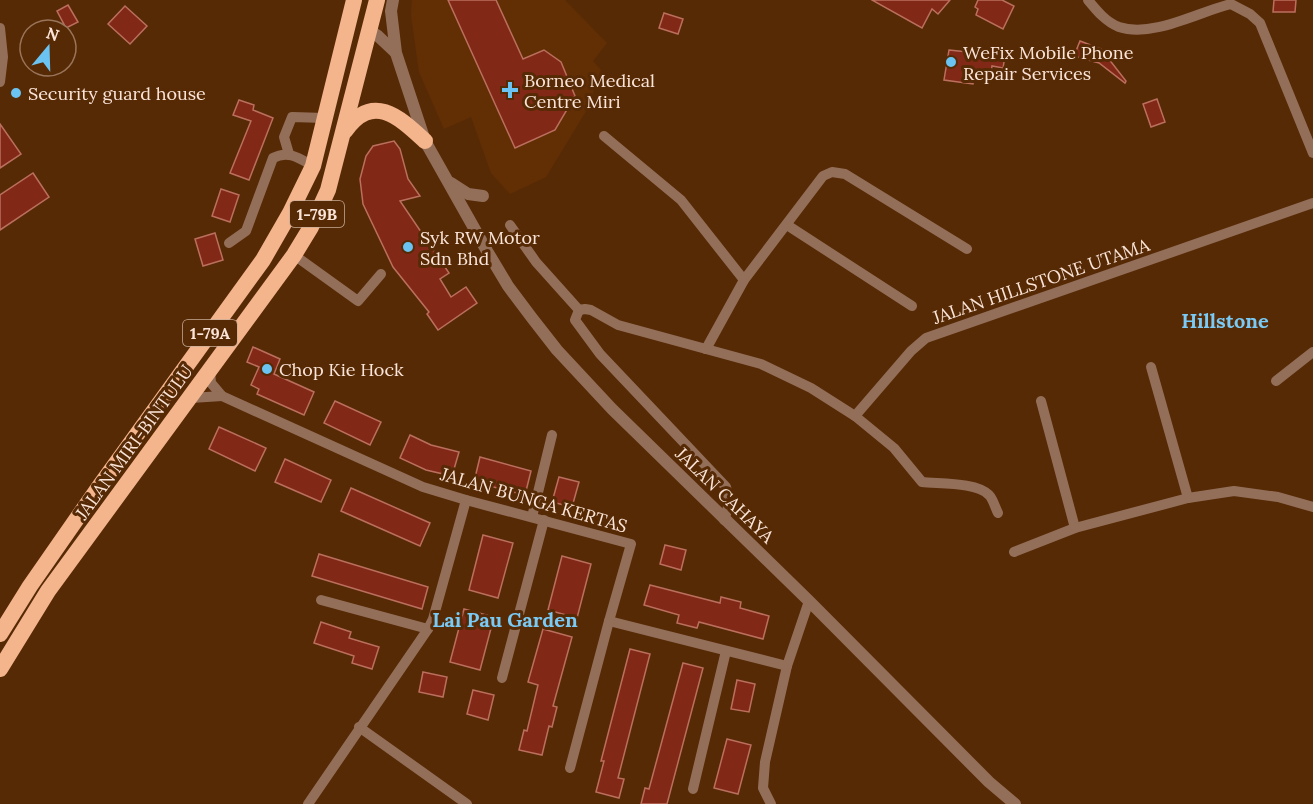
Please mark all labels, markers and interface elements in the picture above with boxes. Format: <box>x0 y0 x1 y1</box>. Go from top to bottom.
north arrow <box>18 18 78 78</box>
text: N <box>44 22 62 45</box>
place label: WeFix Mobile Phone Repair Services <box>963 41 1134 85</box>
marker: WeFix Mobile Phone Repair Services <box>944 55 958 69</box>
place label: Borneo Medical Centre Miri <box>524 69 655 113</box>
marker: Borneo Medical Centre Miri <box>501 81 519 99</box>
place label: Security guard house <box>28 82 206 105</box>
marker: Security guard house <box>9 86 23 100</box>
road number: 1-79B <box>290 201 344 227</box>
place label: Syk RW Motor Sdn Bhd <box>420 226 540 270</box>
street label: JALAN HILLSTONE UTAMA <box>929 233 1153 329</box>
marker: Syk RW Motor Sdn Bhd <box>401 240 415 254</box>
district label: Hillstone <box>1181 308 1269 333</box>
road number: 1-79A <box>183 320 237 346</box>
place label: Chop Kie Hock <box>279 358 404 381</box>
street label: JALAN MIRI-BINTULU <box>70 360 198 525</box>
marker: Chop Kie Hock <box>260 362 274 376</box>
street label: JALAN CAHAYA <box>670 441 780 548</box>
street label: JALAN BUNGA KERTAS <box>437 462 630 538</box>
district label: Lai Pau Garden <box>432 607 578 632</box>

